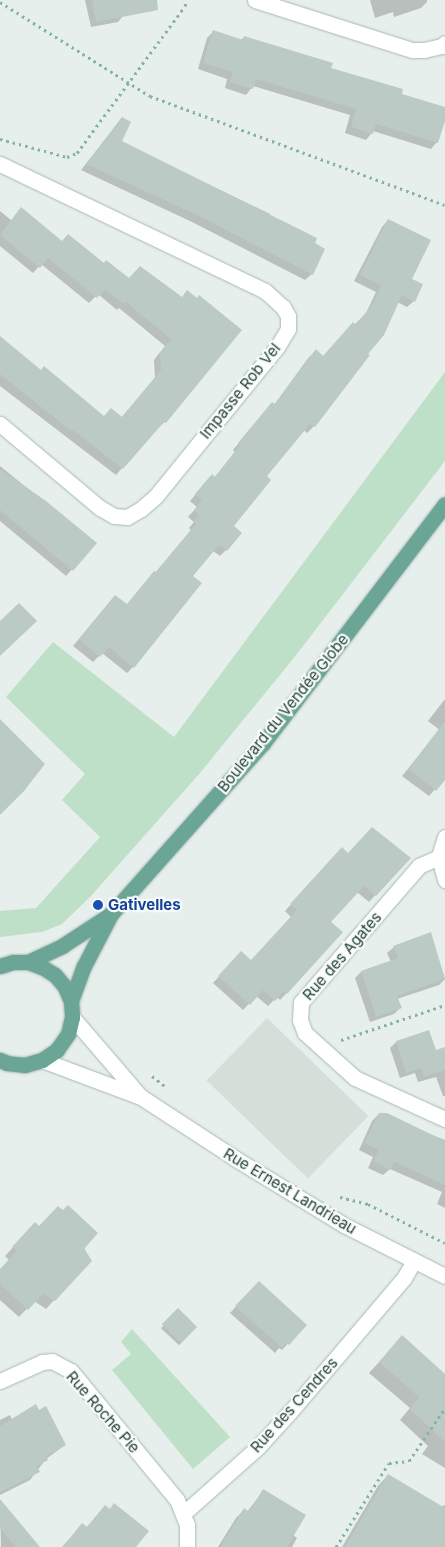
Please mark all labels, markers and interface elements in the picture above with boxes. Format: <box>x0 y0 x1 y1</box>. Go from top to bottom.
street label: Impasse Rob Vel <box>196 340 284 442</box>
street label: Boulevard du Vendée Globe <box>214 631 352 795</box>
place label: Gativelles <box>108 896 181 914</box>
marker: Gativelles <box>92 899 104 911</box>
street label: Rue des Agates <box>299 908 385 1004</box>
street label: Rue Ernest Landrieau <box>220 1144 360 1238</box>
street label: Rue des Cendres <box>247 1354 341 1456</box>
street label: Rue Roche Pie <box>63 1368 143 1456</box>

